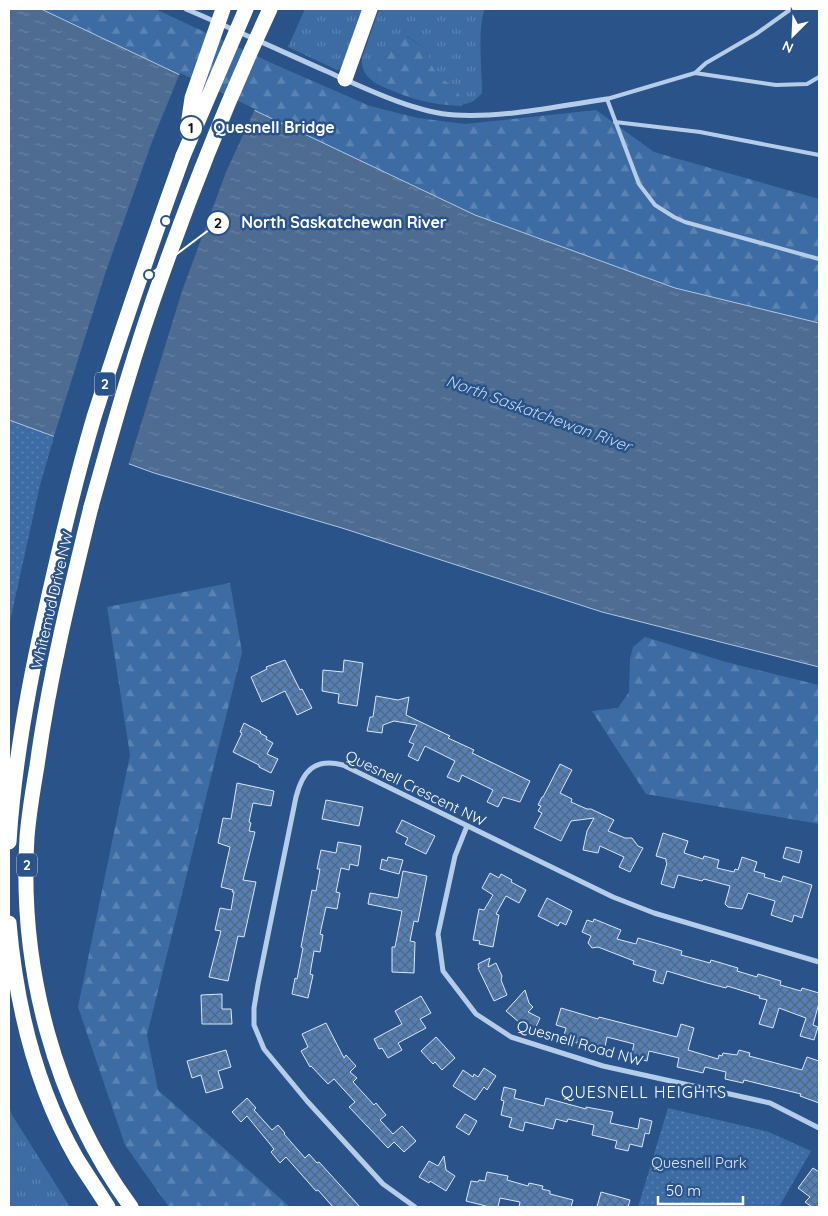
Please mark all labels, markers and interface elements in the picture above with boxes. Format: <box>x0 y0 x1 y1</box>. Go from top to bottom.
north arrow <box>768 10 818 60</box>
text: N <box>779 37 796 57</box>
callout: Quesnell Bridge <box>178 112 344 143</box>
text: Quesnell Bridge <box>213 117 335 137</box>
text: 1 <box>188 118 194 137</box>
callout: North Saskatchewan River <box>206 207 457 238</box>
text: North Saskatchewan River <box>241 212 447 232</box>
text: 2 <box>214 213 222 232</box>
water label: North Saskatchewan River <box>444 370 636 456</box>
road number: 2 <box>95 372 115 396</box>
street label: Whitemud Drive NW <box>27 529 77 671</box>
street label: Quesnell Crescent NW <box>343 746 490 831</box>
road number: 2 <box>17 854 37 876</box>
street label: Quesnell Road NW <box>515 1016 646 1070</box>
district label: QUESNELL HEIGHTS <box>561 1082 727 1102</box>
park label: Quesnell Park <box>651 1153 747 1172</box>
scale bar <box>658 1174 743 1206</box>
text: 50 m <box>666 1181 701 1200</box>

